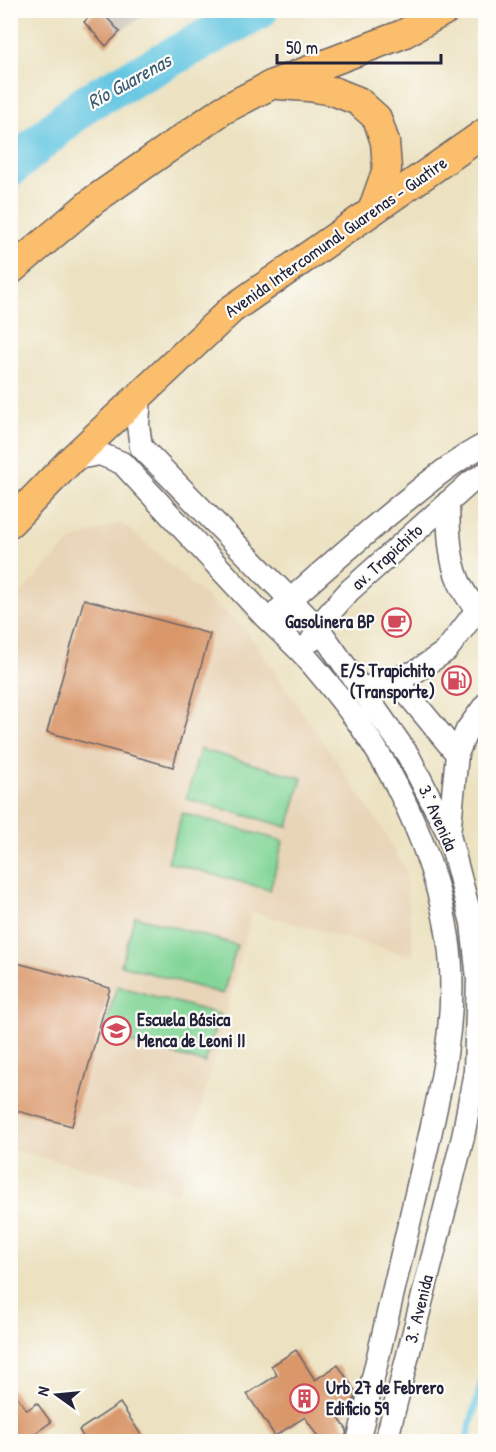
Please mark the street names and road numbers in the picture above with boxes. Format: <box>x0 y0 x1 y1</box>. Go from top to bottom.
street label: Avenida Intercomunal Guarenas - Guatire <box>220 150 452 323</box>
street label: av. Trapichito <box>345 518 428 596</box>
street label: 3.° Avenida <box>413 781 464 855</box>
street label: 3.° Avenida <box>398 1272 439 1346</box>

